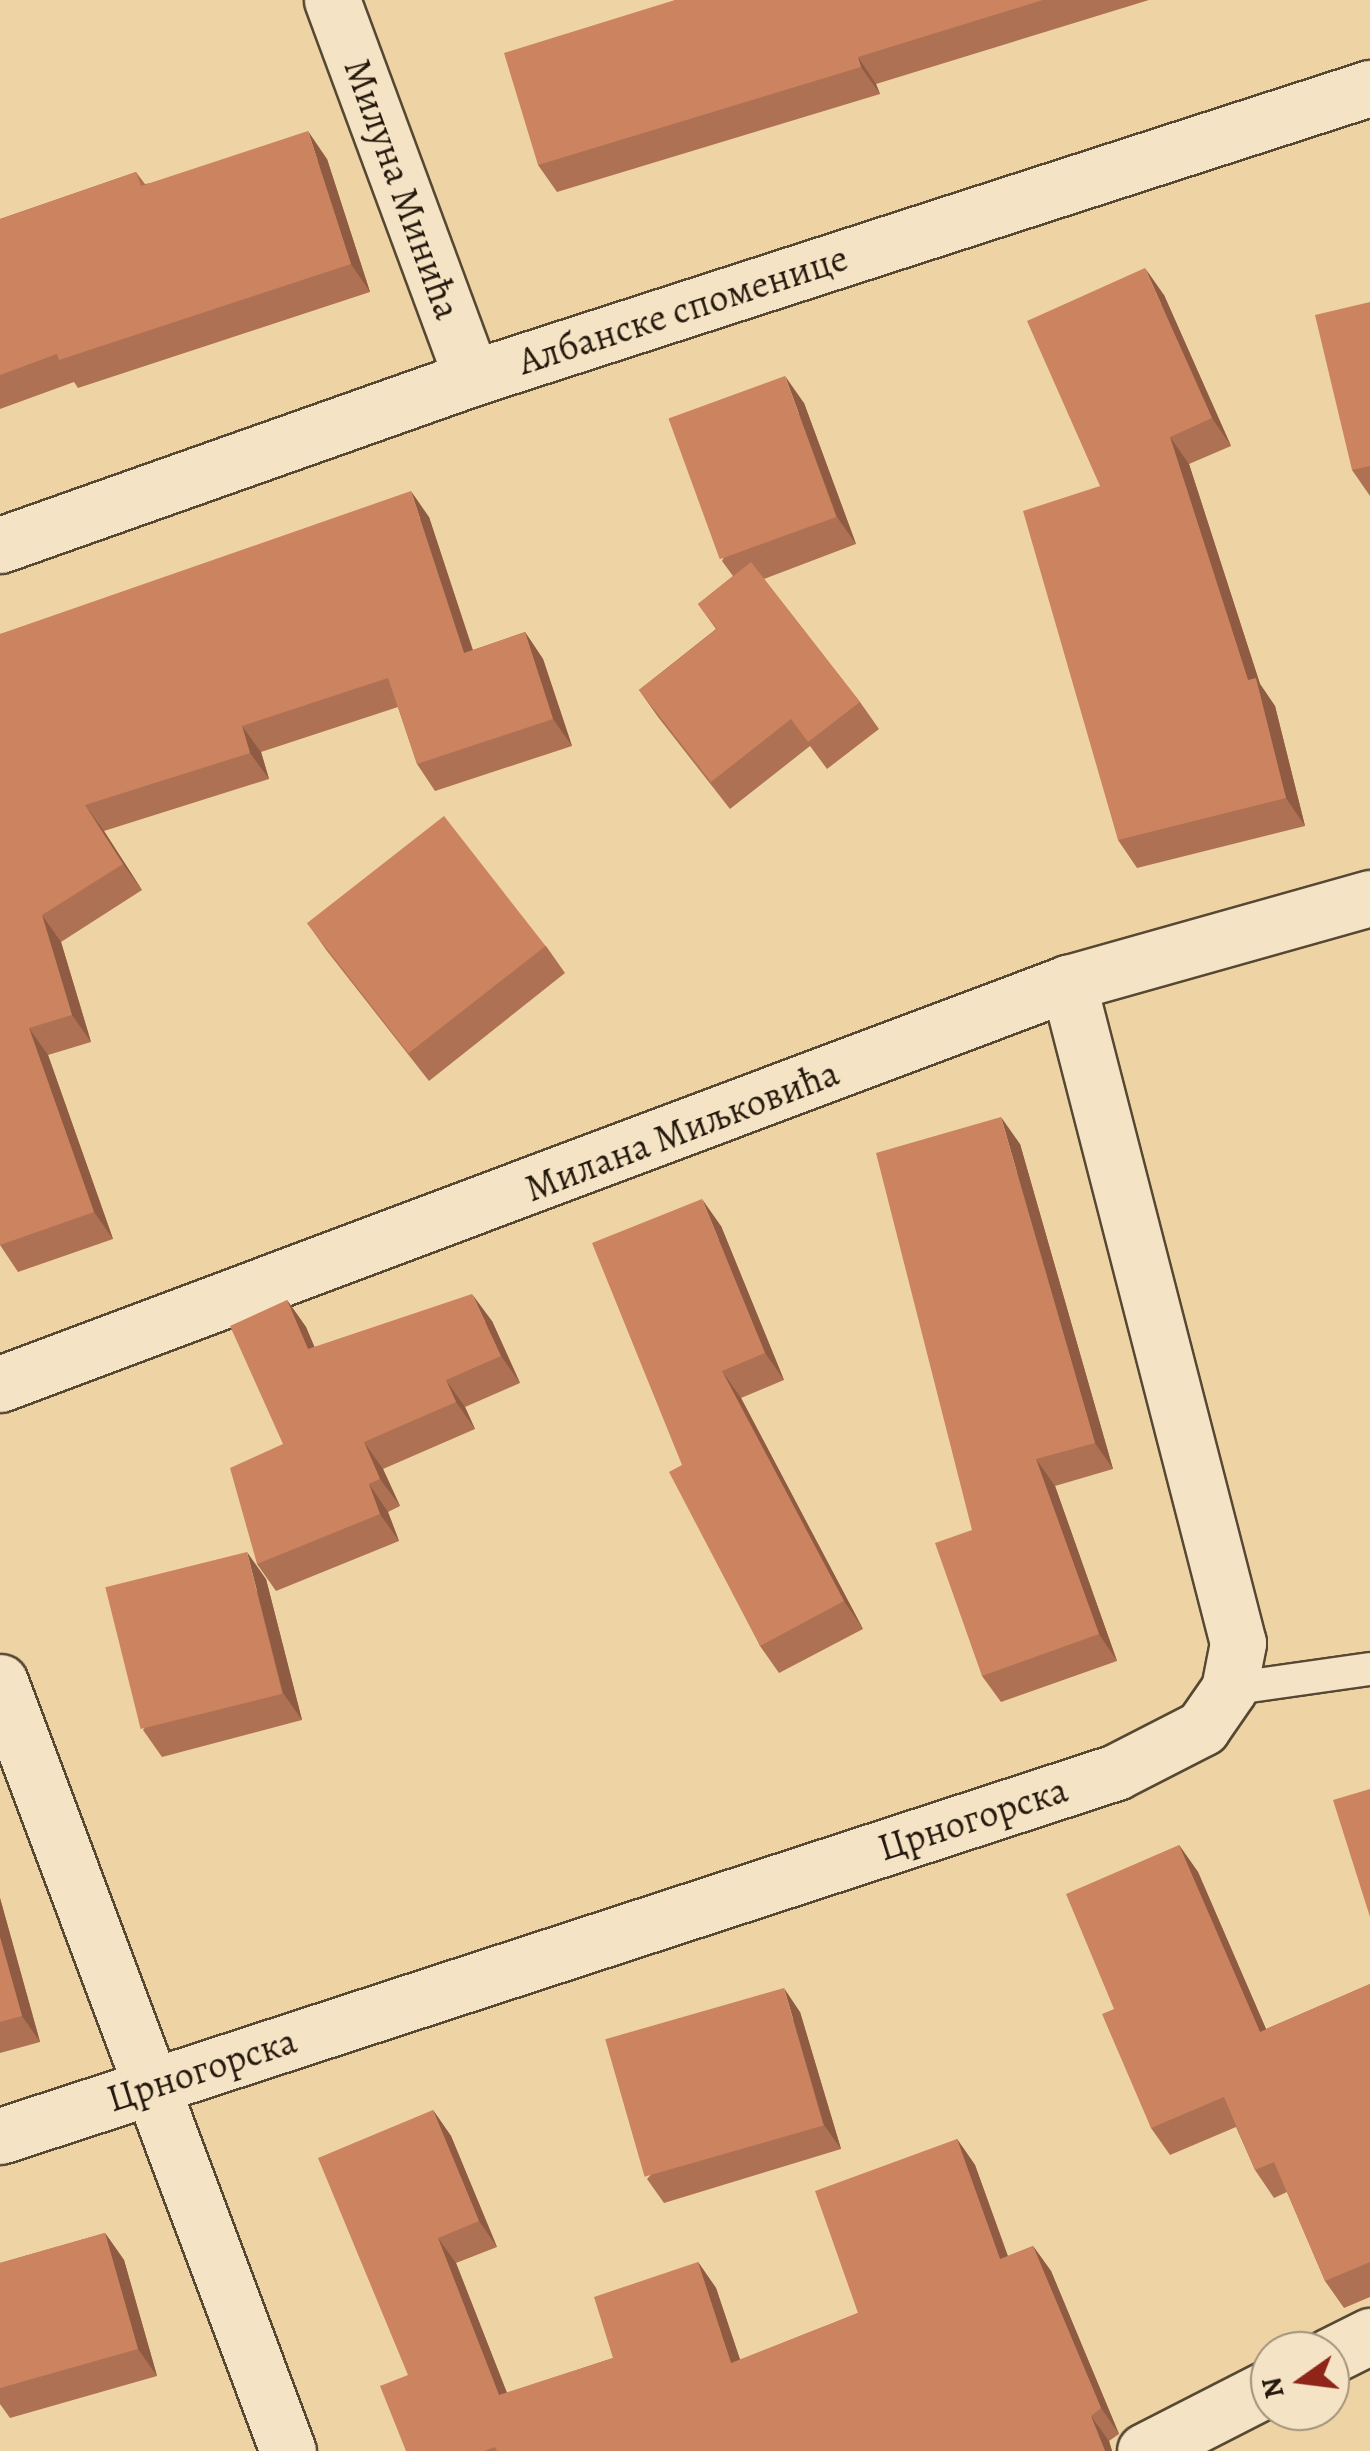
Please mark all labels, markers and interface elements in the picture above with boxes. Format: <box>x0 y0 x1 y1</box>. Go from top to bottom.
street label: Милуна Минића <box>334 53 470 325</box>
street label: Албанске споменице <box>512 235 854 385</box>
street label: Милана Миљковића <box>519 1050 845 1212</box>
street label: Црногорска <box>873 1767 1073 1871</box>
street label: Црногорска <box>102 2018 302 2122</box>
north arrow <box>1250 2331 1350 2431</box>
text: N <box>1252 2373 1294 2402</box>

